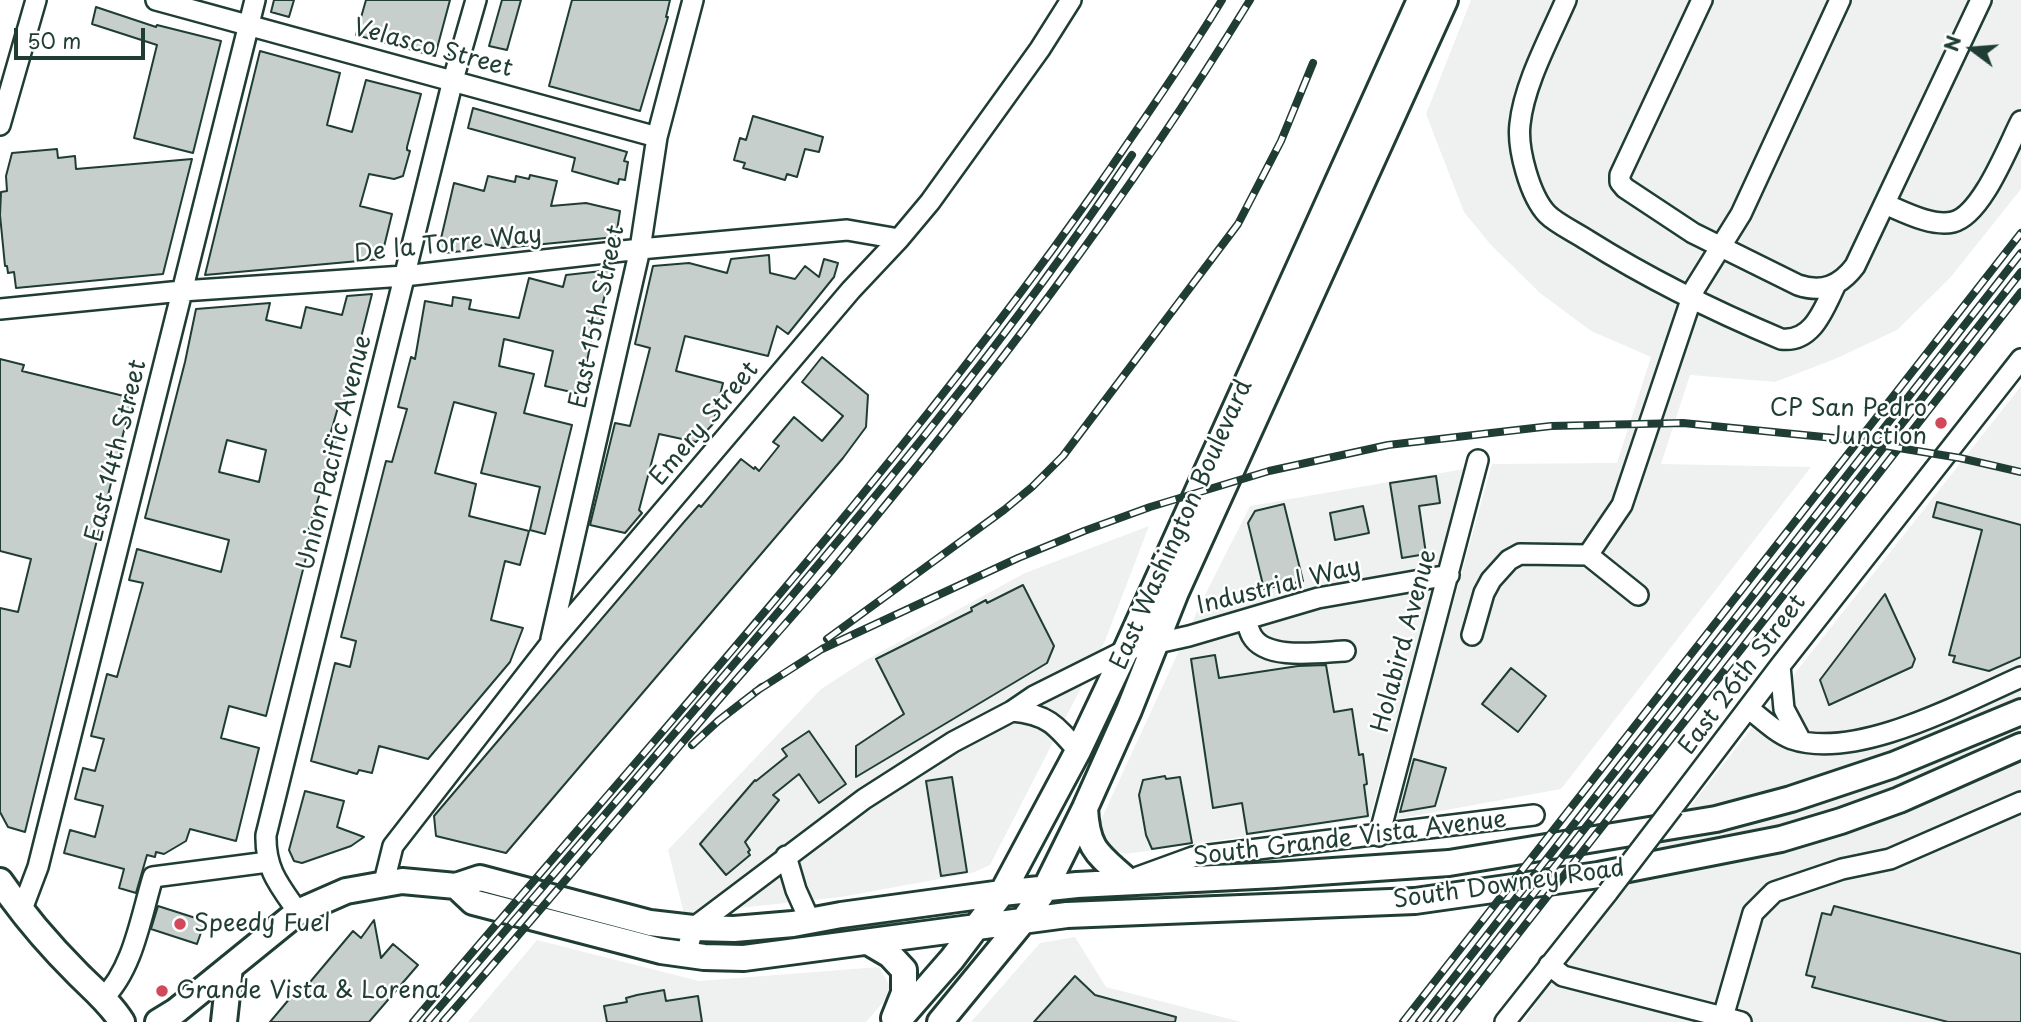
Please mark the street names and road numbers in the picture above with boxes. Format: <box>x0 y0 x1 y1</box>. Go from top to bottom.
street label: Velasco Street <box>350 14 516 84</box>
street label: De la Torre Way <box>353 221 543 269</box>
street label: East 15th Street <box>565 223 631 411</box>
street label: Union Pacific Avenue <box>292 332 378 574</box>
street label: Emery Street <box>645 356 765 492</box>
street label: East 14th Street <box>80 357 154 545</box>
street label: East Washington Boulevard <box>1105 376 1259 674</box>
street label: Holabird Avenue <box>1367 546 1443 736</box>
street label: Industrial Way <box>1194 553 1364 621</box>
street label: East 26th Street <box>1673 589 1813 761</box>
street label: South Grande Vista Avenue <box>1192 806 1508 872</box>
street label: South Downey Road <box>1392 855 1626 915</box>

